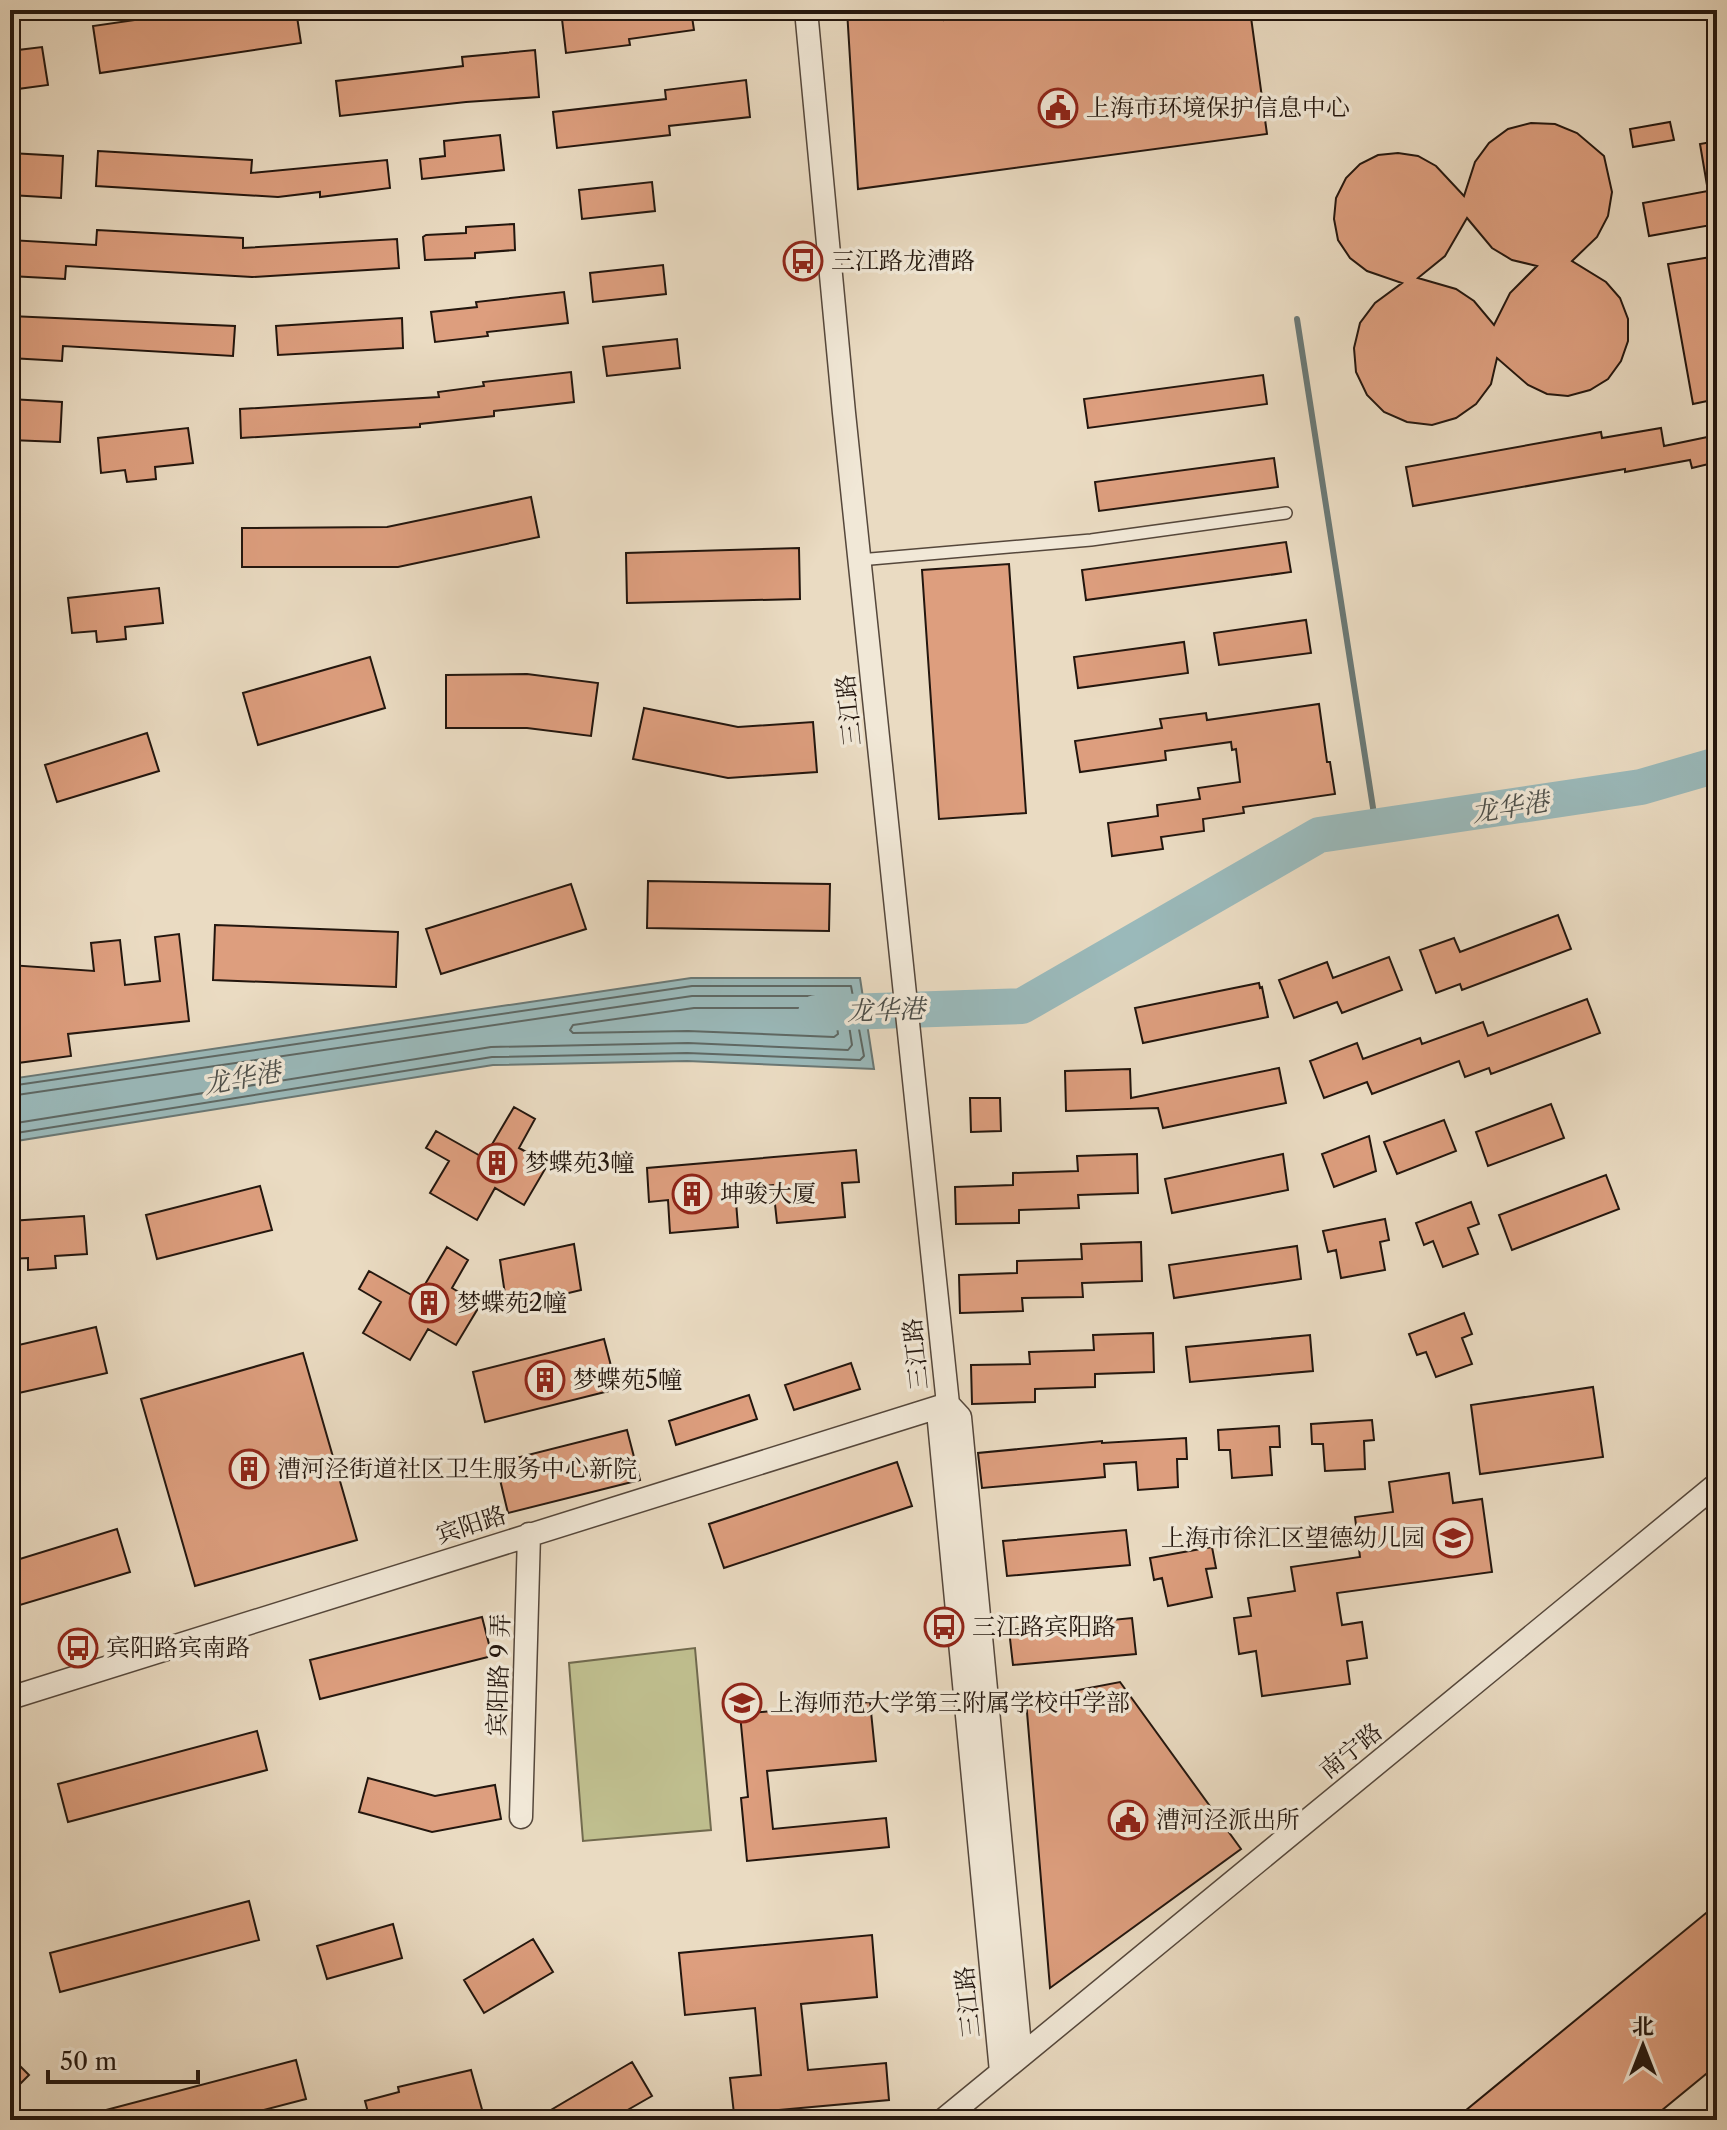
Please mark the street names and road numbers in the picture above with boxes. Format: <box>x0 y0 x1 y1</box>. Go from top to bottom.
street label: 三江路 <box>830 673 867 747</box>
street label: 三江路 <box>897 1317 934 1391</box>
street label: 宾阳路 <box>432 1500 510 1549</box>
street label: 宾阳路 9 弄 <box>482 1613 515 1737</box>
street label: 南宁路 <box>1314 1717 1388 1785</box>
street label: 三江路 <box>949 1965 986 2039</box>

